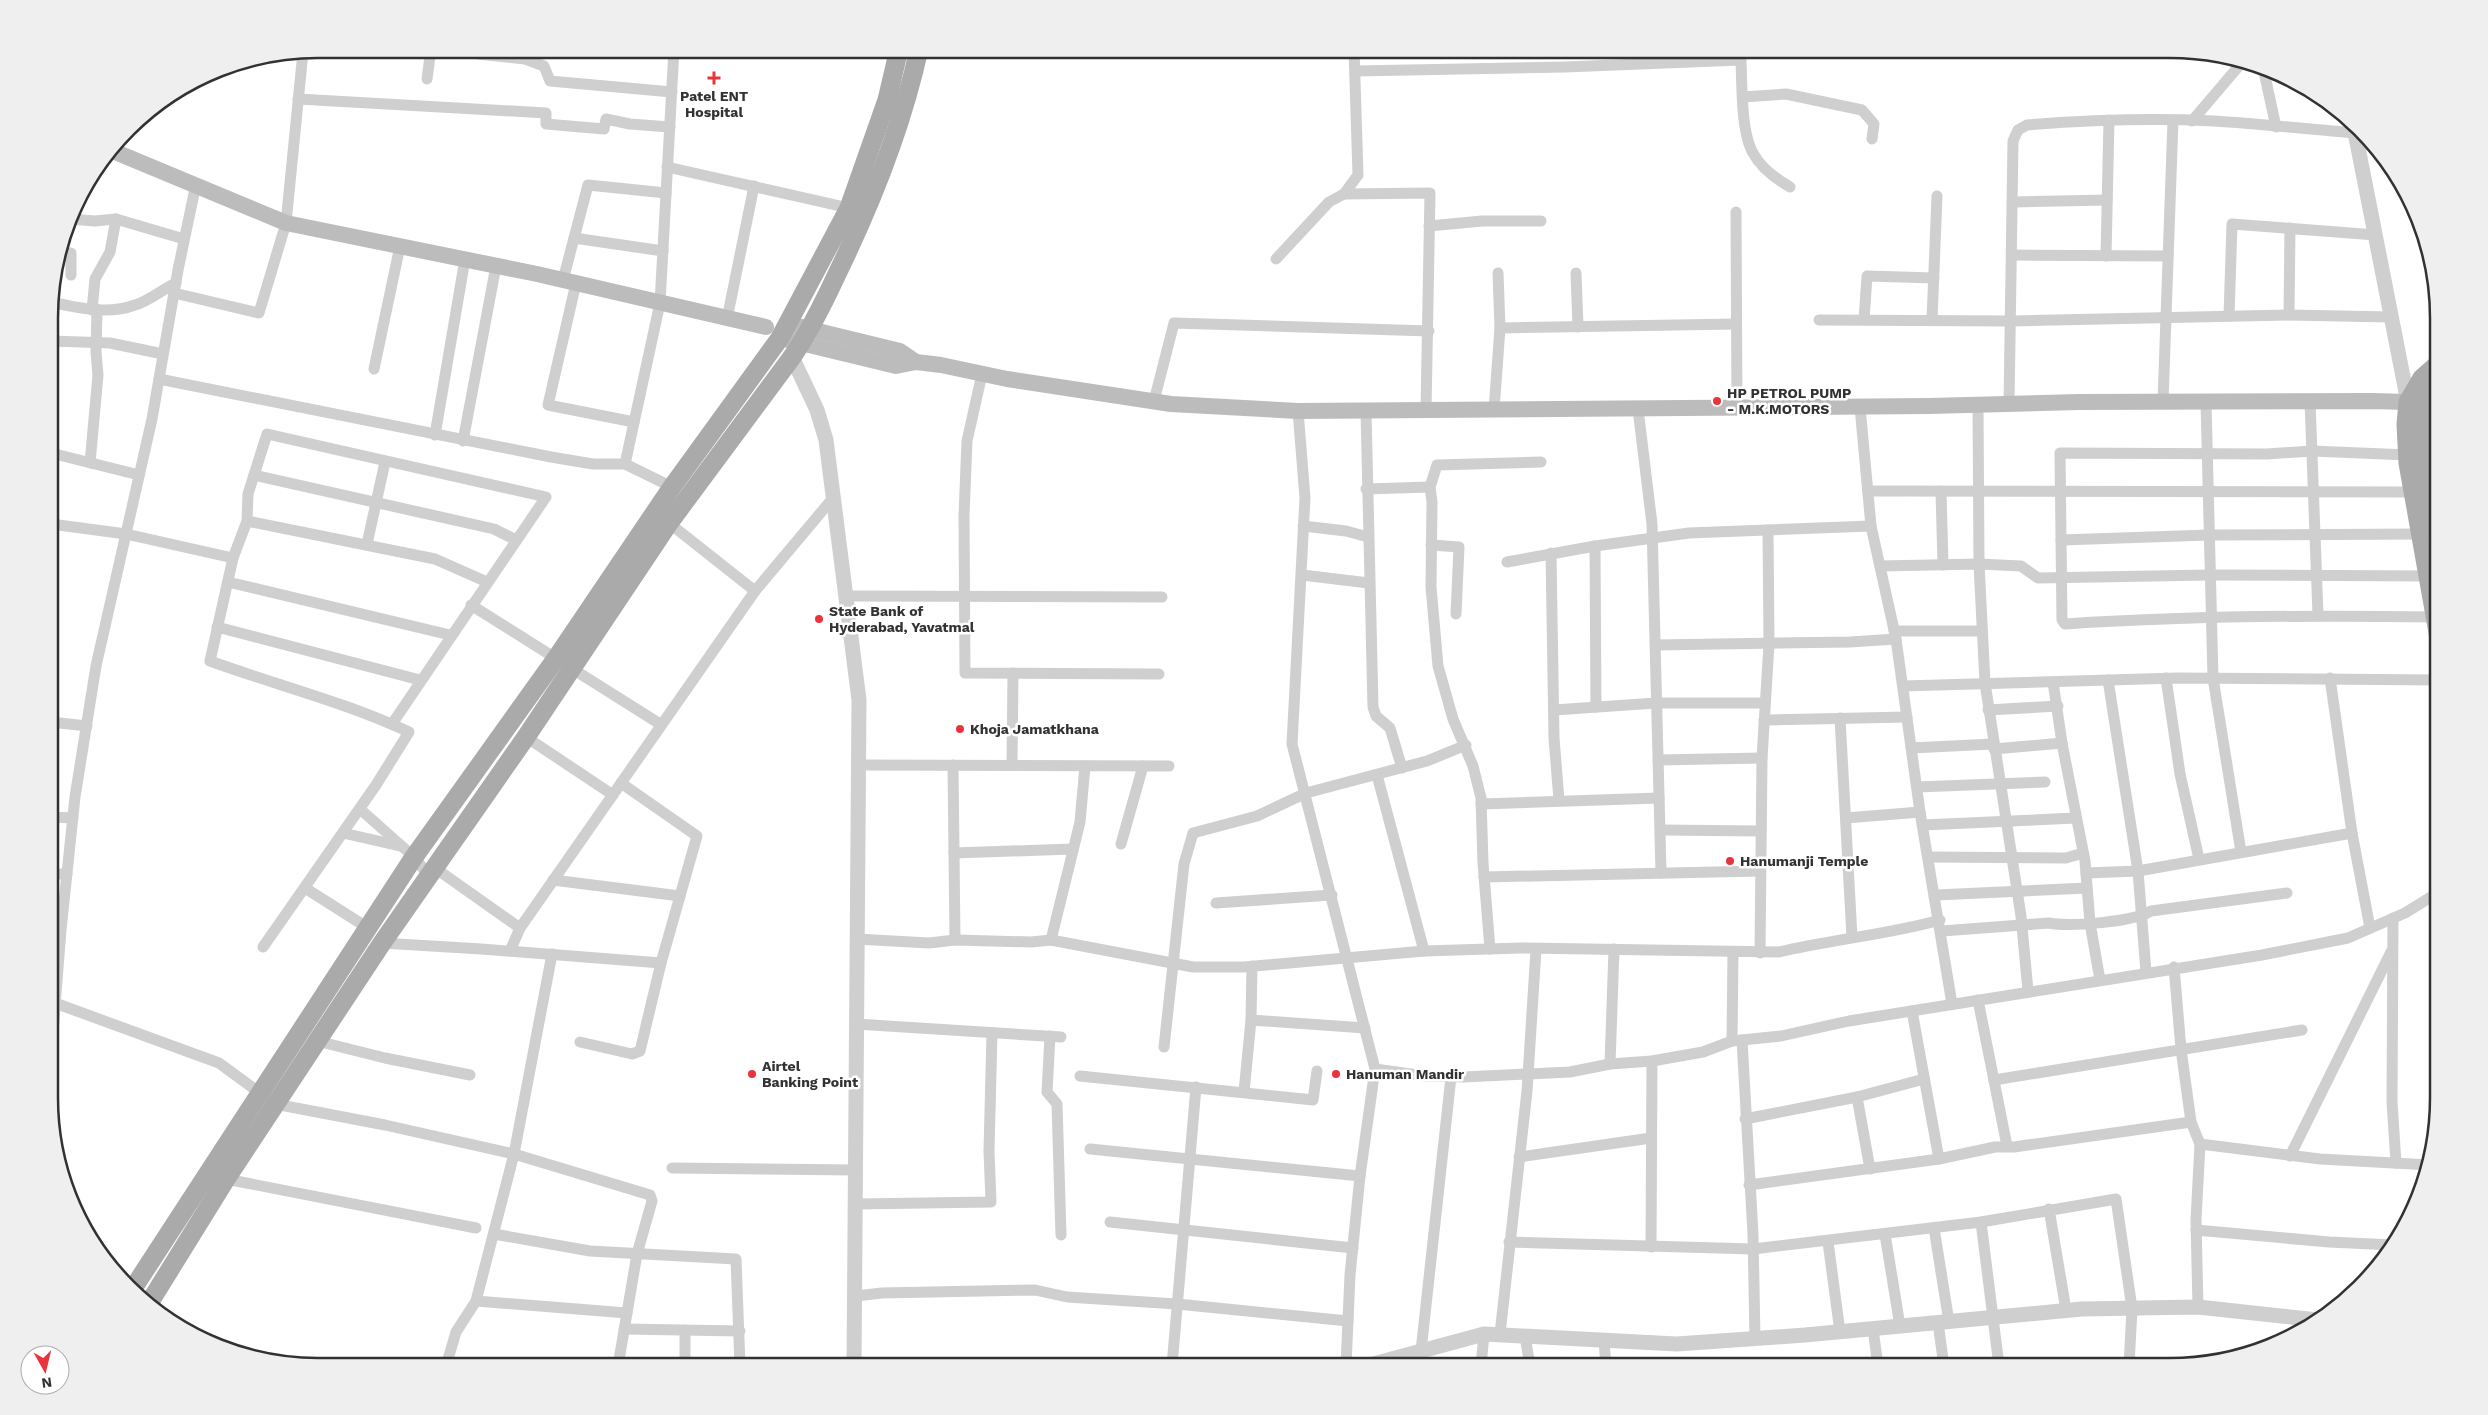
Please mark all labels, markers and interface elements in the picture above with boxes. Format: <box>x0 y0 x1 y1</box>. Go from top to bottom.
marker: Patel ENT Hospital <box>707 71 721 85</box>
place label: Patel ENT Hospital <box>680 88 748 120</box>
place label: HP PETROL PUMP - M.K.MOTORS <box>1727 385 1851 417</box>
marker: HP PETROL PUMP - M.K.MOTORS <box>1711 395 1723 407</box>
place label: State Bank of Hyderabad, Yavatmal <box>829 603 975 635</box>
marker: State Bank of Hyderabad, Yavatmal <box>813 613 825 625</box>
place label: Khoja Jamatkhana <box>970 721 1100 737</box>
marker: Khoja Jamatkhana <box>954 723 966 735</box>
place label: Hanumanji Temple <box>1740 853 1868 869</box>
marker: Hanumanji Temple <box>1724 855 1736 867</box>
place label: Airtel Banking Point <box>762 1058 858 1090</box>
place label: Hanuman Mandir <box>1346 1066 1464 1082</box>
marker: Airtel Banking Point <box>746 1068 758 1080</box>
marker: Hanuman Mandir <box>1330 1068 1342 1080</box>
north arrow <box>20 1345 70 1395</box>
text: N <box>41 1374 53 1392</box>

